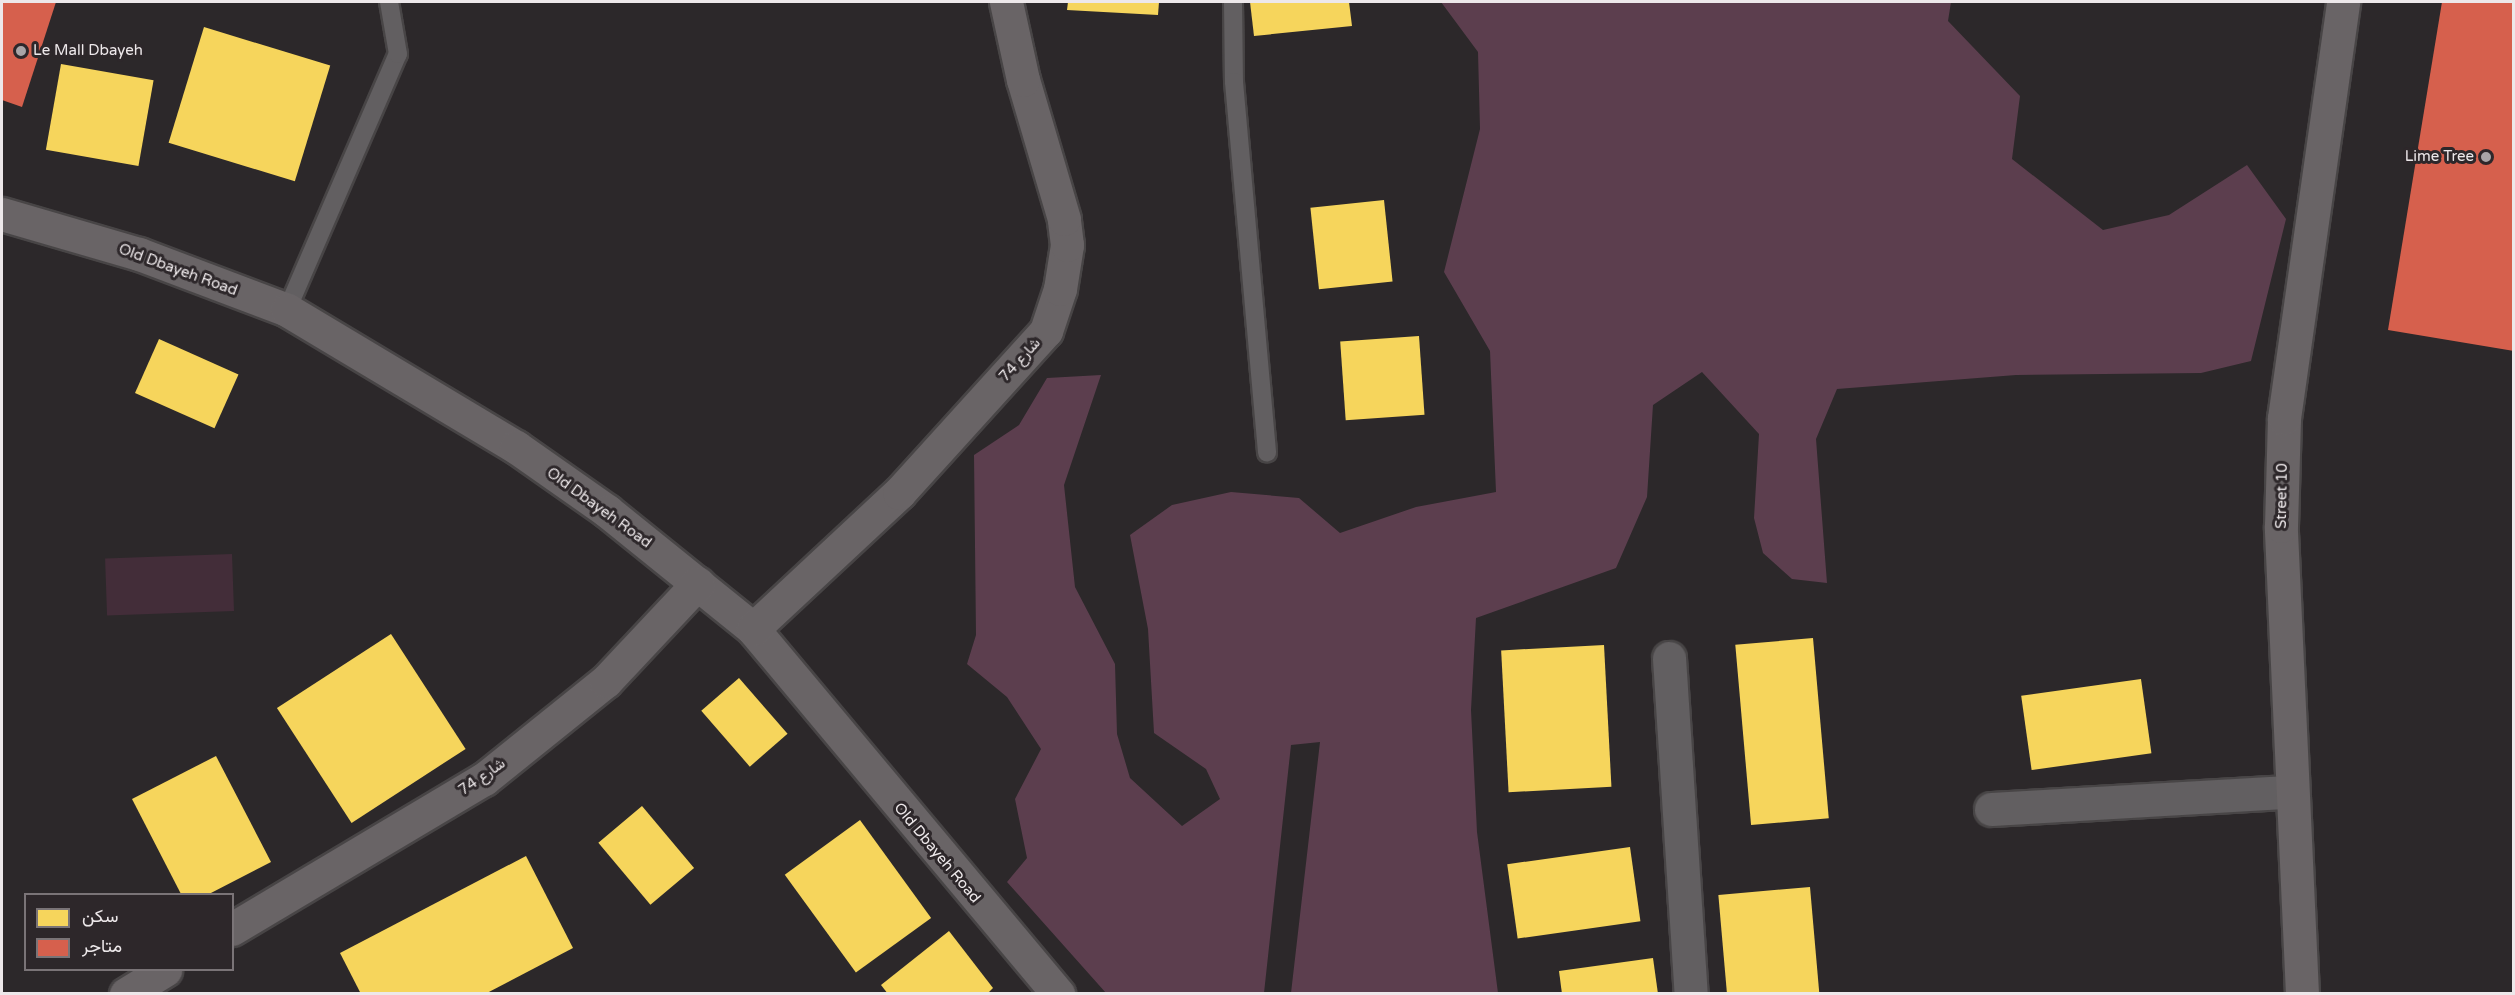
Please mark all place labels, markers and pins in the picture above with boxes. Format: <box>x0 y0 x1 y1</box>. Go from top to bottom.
place label: Le Mall Dbayeh <box>33 42 143 60</box>
marker: Le Mall Dbayeh <box>14 44 28 58</box>
place label: Lime Tree <box>2405 148 2474 166</box>
marker: Lime Tree <box>2479 150 2493 164</box>

